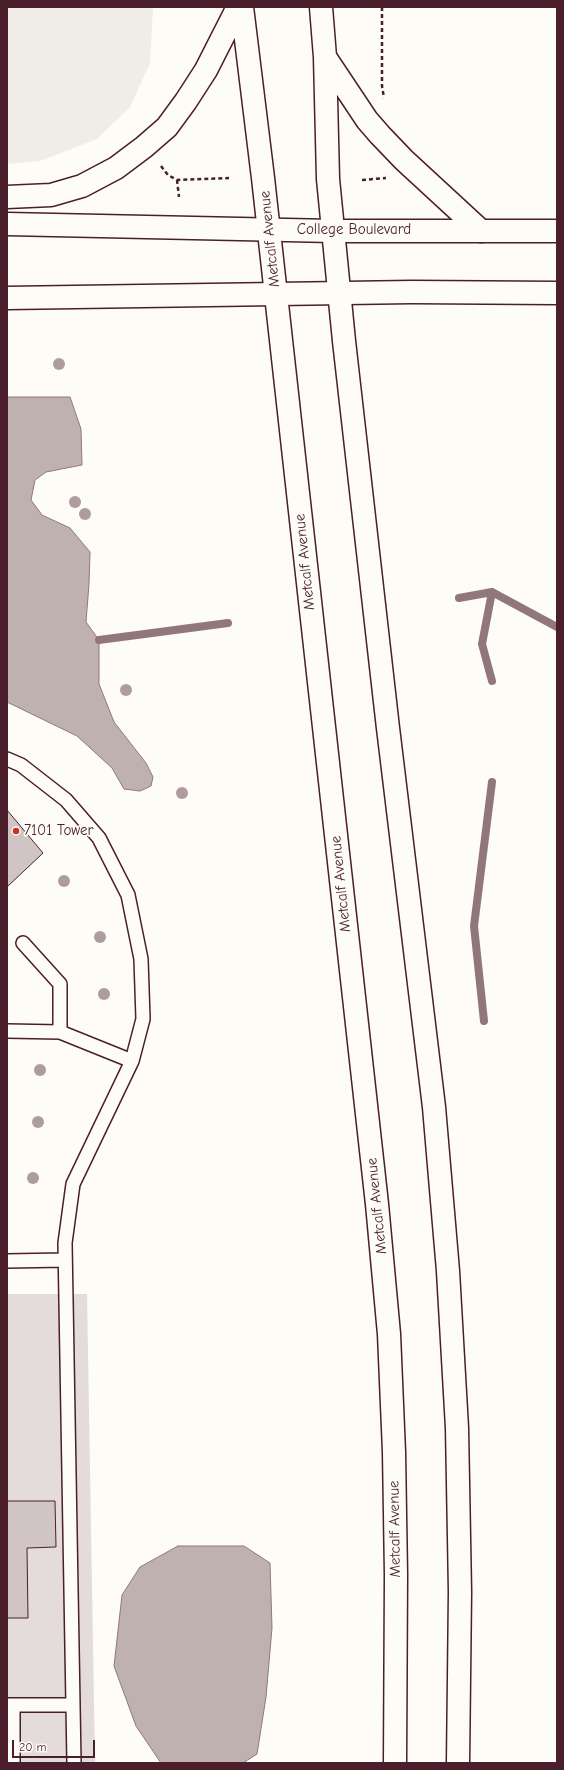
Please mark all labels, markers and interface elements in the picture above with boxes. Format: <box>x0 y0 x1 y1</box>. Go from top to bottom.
street label: Metcalf Avenue <box>256 190 284 288</box>
street label: College Boulevard <box>297 221 411 239</box>
street label: Metcalf Avenue <box>291 513 319 611</box>
place label: 7101 Tower <box>24 822 94 840</box>
marker: 7101 Tower <box>11 826 21 836</box>
street label: Metcalf Avenue <box>327 835 355 933</box>
street label: Metcalf Avenue <box>363 1157 391 1255</box>
street label: Metcalf Avenue <box>385 1480 405 1578</box>
scale bar <box>14 1732 97 1758</box>
text: 20 m <box>19 1740 47 1754</box>

